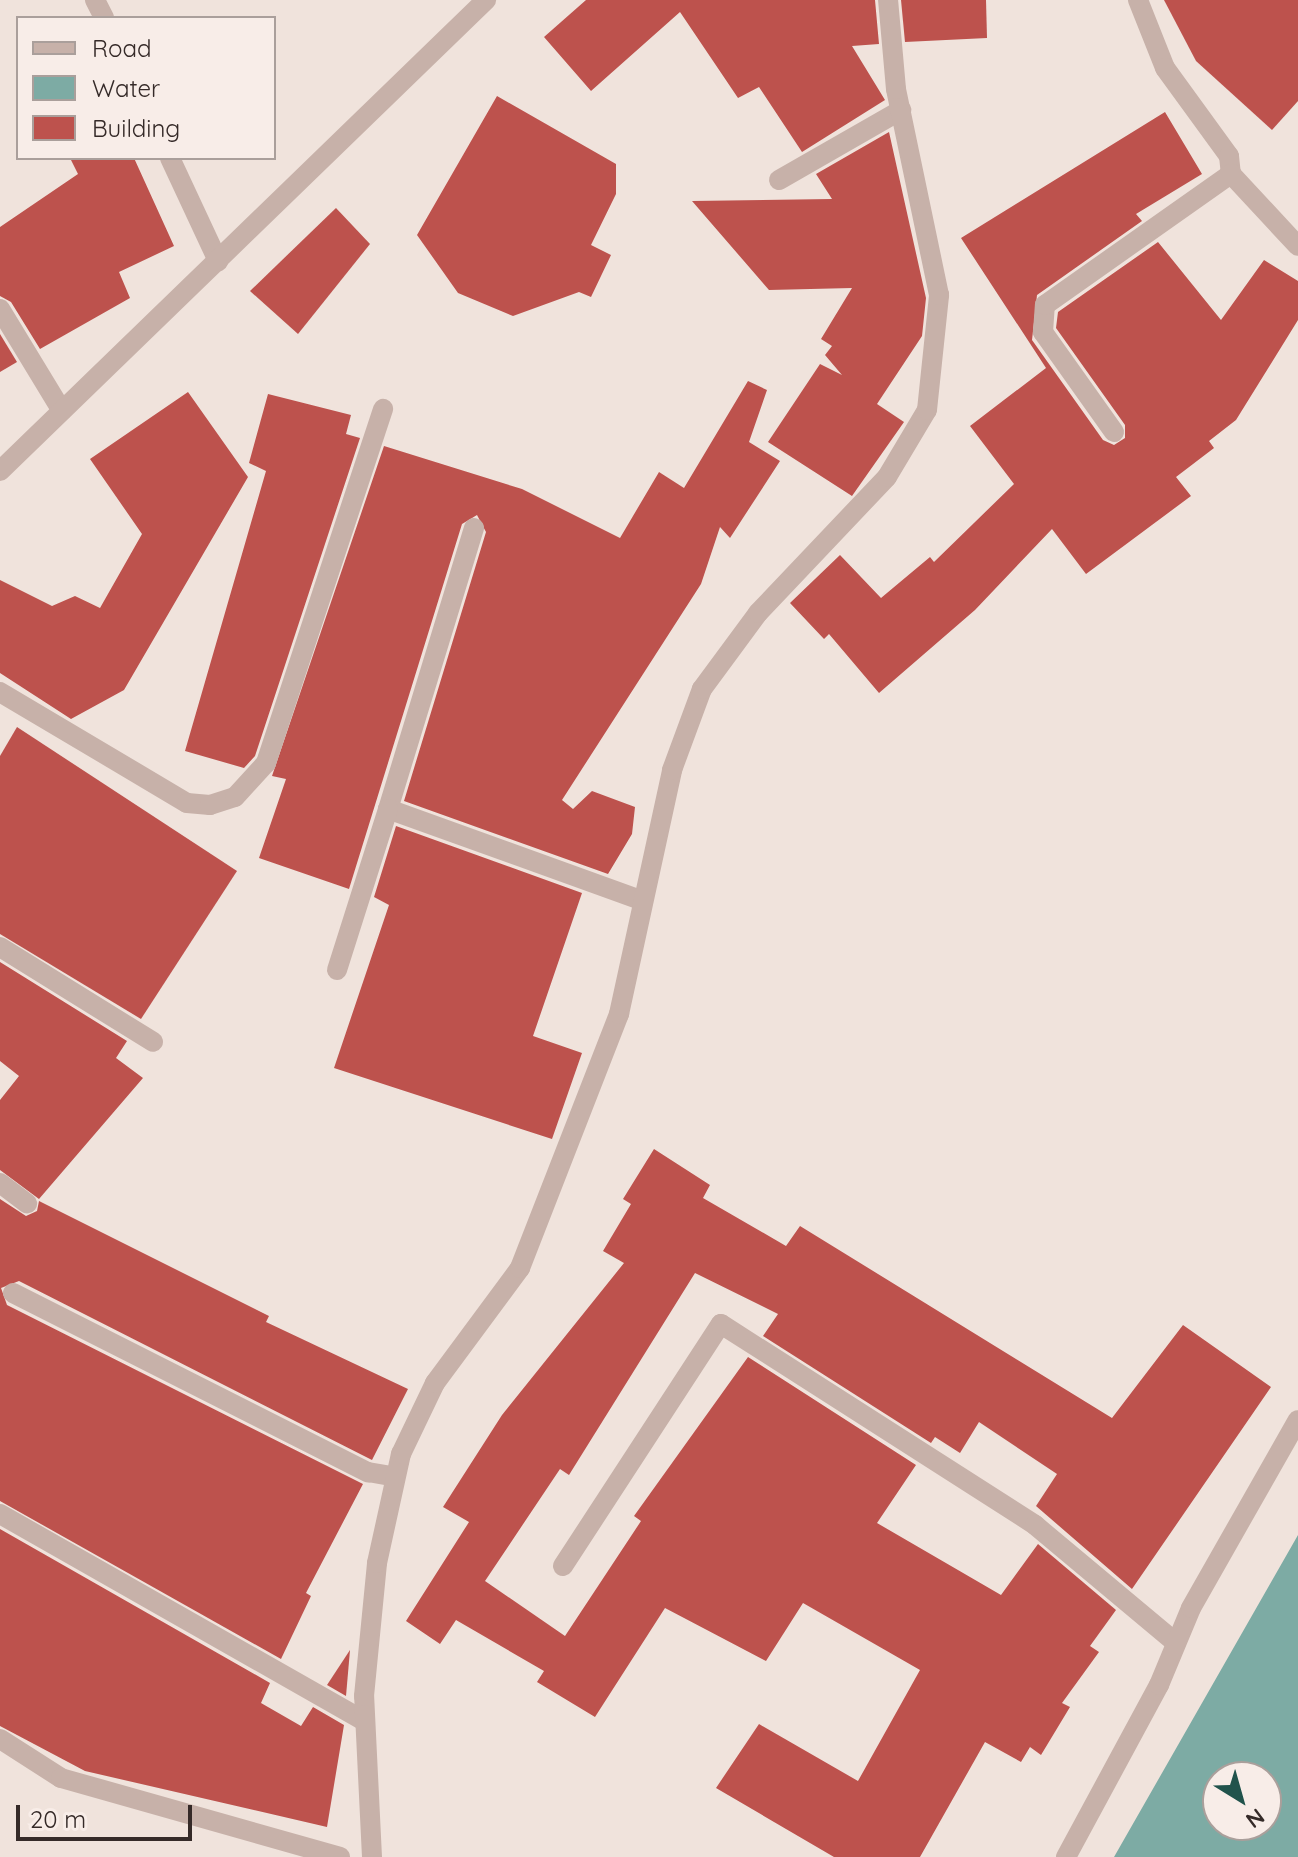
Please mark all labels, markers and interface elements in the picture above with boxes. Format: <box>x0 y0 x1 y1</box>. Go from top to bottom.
legend <box>16 16 276 160</box>
text: Road <box>92 33 152 63</box>
text: Water <box>92 73 160 103</box>
text: Building <box>92 113 180 143</box>
north arrow <box>1202 1761 1282 1841</box>
scale bar <box>20 1789 196 1839</box>
text: N <box>1240 1803 1270 1835</box>
text: 20 m <box>30 1804 86 1834</box>

